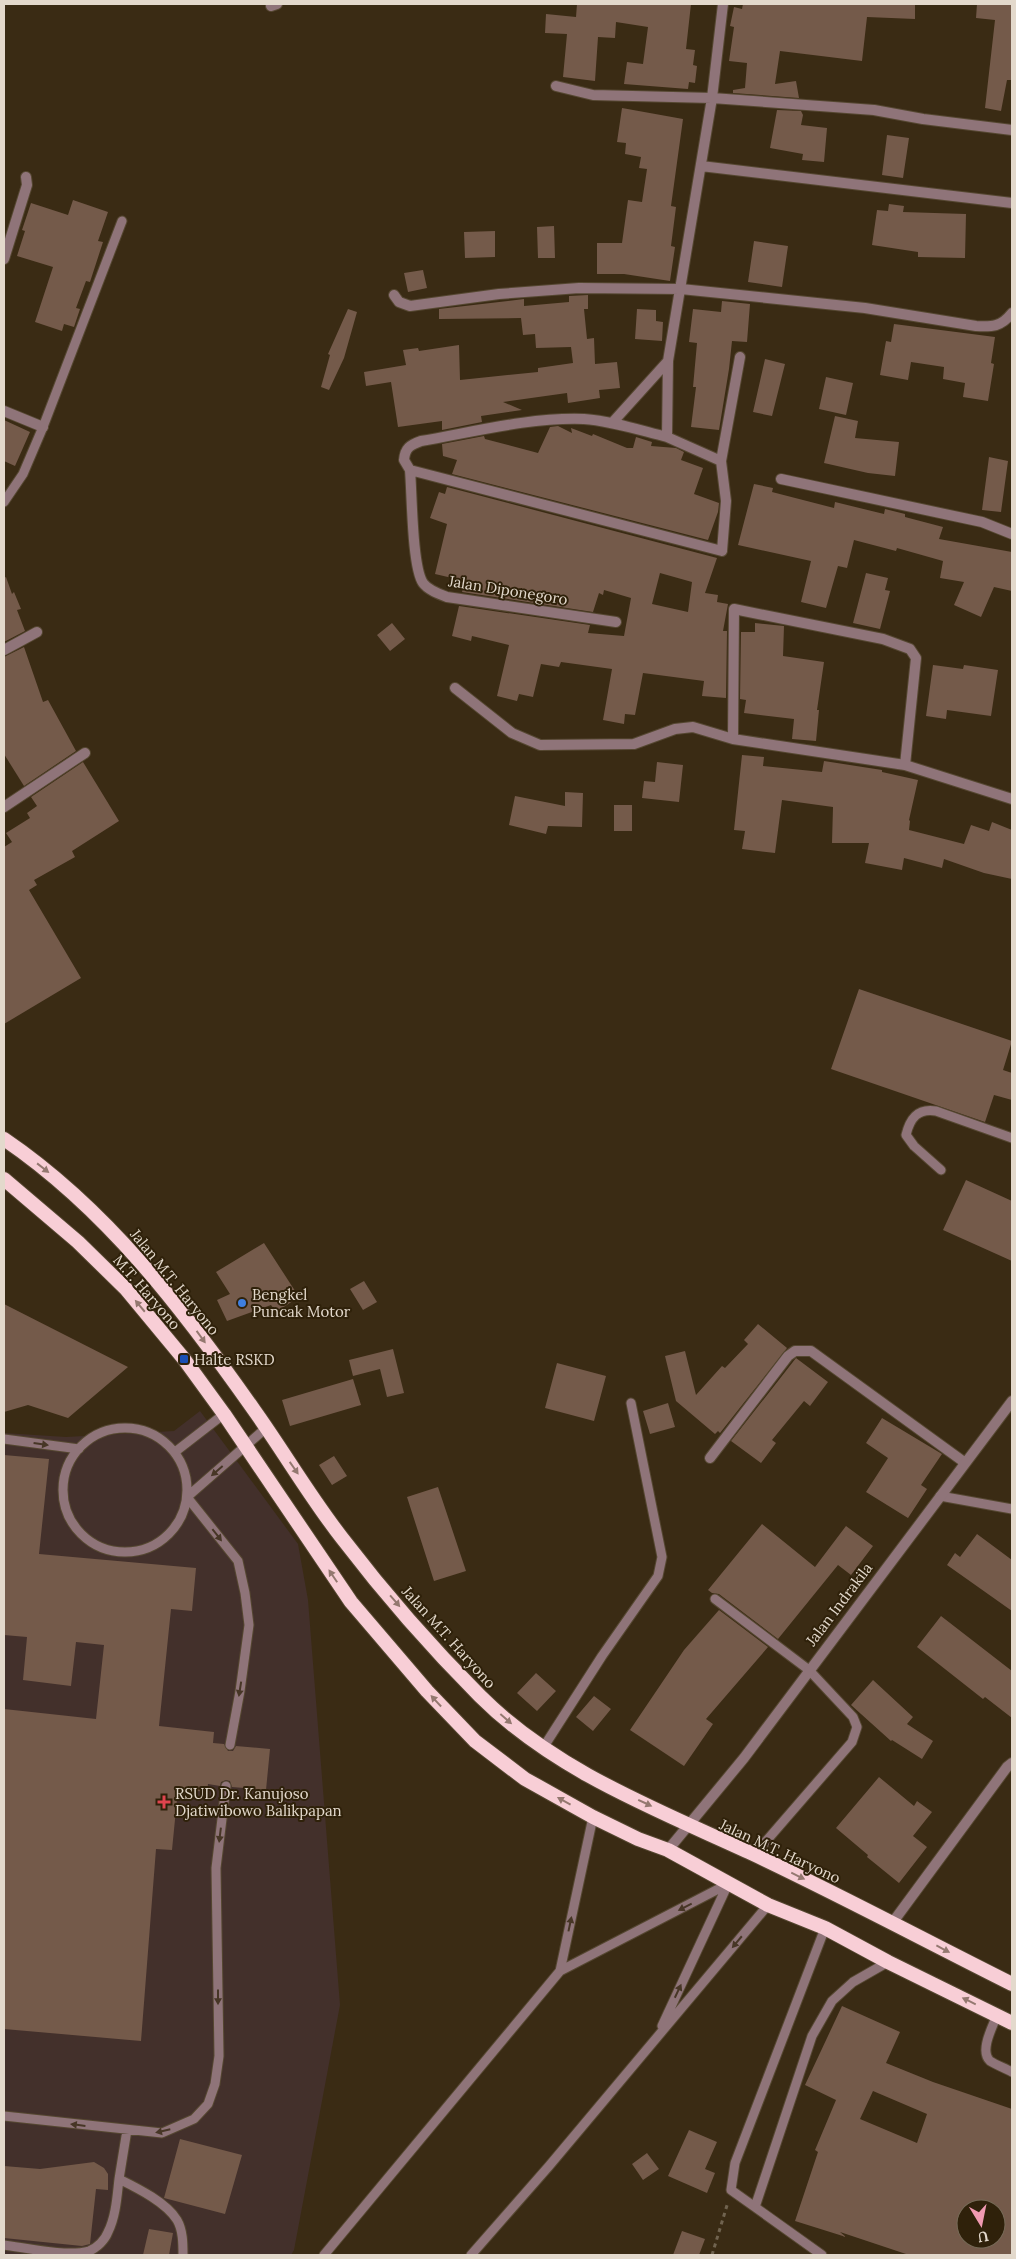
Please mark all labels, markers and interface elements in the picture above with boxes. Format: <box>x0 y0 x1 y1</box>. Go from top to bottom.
street label: Jalan Diponegoro <box>446 571 569 609</box>
one-way arrow <box>36 1163 50 1173</box>
street label: Jalan M.T. Haryono <box>127 1225 223 1339</box>
street label: M.T. Haryono <box>110 1251 184 1333</box>
place label: Bengkel Puncak Motor <box>252 1285 351 1321</box>
marker: Bengkel Puncak Motor <box>236 1297 248 1309</box>
one-way arrow <box>135 1300 146 1313</box>
one-way arrow <box>196 1330 206 1344</box>
place label: Halte RSKD <box>194 1350 275 1369</box>
marker: Halte RSKD <box>178 1353 190 1365</box>
one-way arrow <box>34 1440 50 1448</box>
one-way arrow <box>289 1462 299 1475</box>
one-way arrow <box>211 1465 223 1477</box>
one-way arrow <box>212 1529 223 1542</box>
street label: Jalan Indrakila <box>801 1558 877 1650</box>
one-way arrow <box>329 1569 338 1582</box>
street label: Jalan M.T. Haryono <box>397 1581 500 1692</box>
one-way arrow <box>389 1595 400 1608</box>
one-way arrow <box>236 1682 244 1698</box>
one-way arrow <box>430 1696 442 1708</box>
one-way arrow <box>500 1714 513 1725</box>
place label: RSUD Dr. Kanujoso Djatiwibowo Balikpapan <box>175 1784 342 1820</box>
marker: RSUD Dr. Kanujoso Djatiwibowo Balikpapan <box>157 1795 171 1809</box>
one-way arrow <box>557 1796 570 1805</box>
one-way arrow <box>638 1800 652 1808</box>
street label: Jalan M.T. Haryono <box>716 1814 844 1887</box>
one-way arrow <box>216 1827 224 1843</box>
one-way arrow <box>791 1872 805 1880</box>
one-way arrow <box>678 1903 692 1911</box>
one-way arrow <box>567 1915 575 1931</box>
one-way arrow <box>731 1936 742 1949</box>
one-way arrow <box>936 1945 950 1953</box>
one-way arrow <box>675 1984 683 1998</box>
one-way arrow <box>214 1989 222 2005</box>
one-way arrow <box>961 1997 976 2005</box>
one-way arrow <box>70 2121 86 2129</box>
one-way arrow <box>156 2127 171 2135</box>
north arrow <box>956 2199 1006 2249</box>
text: U <box>976 2227 990 2247</box>

